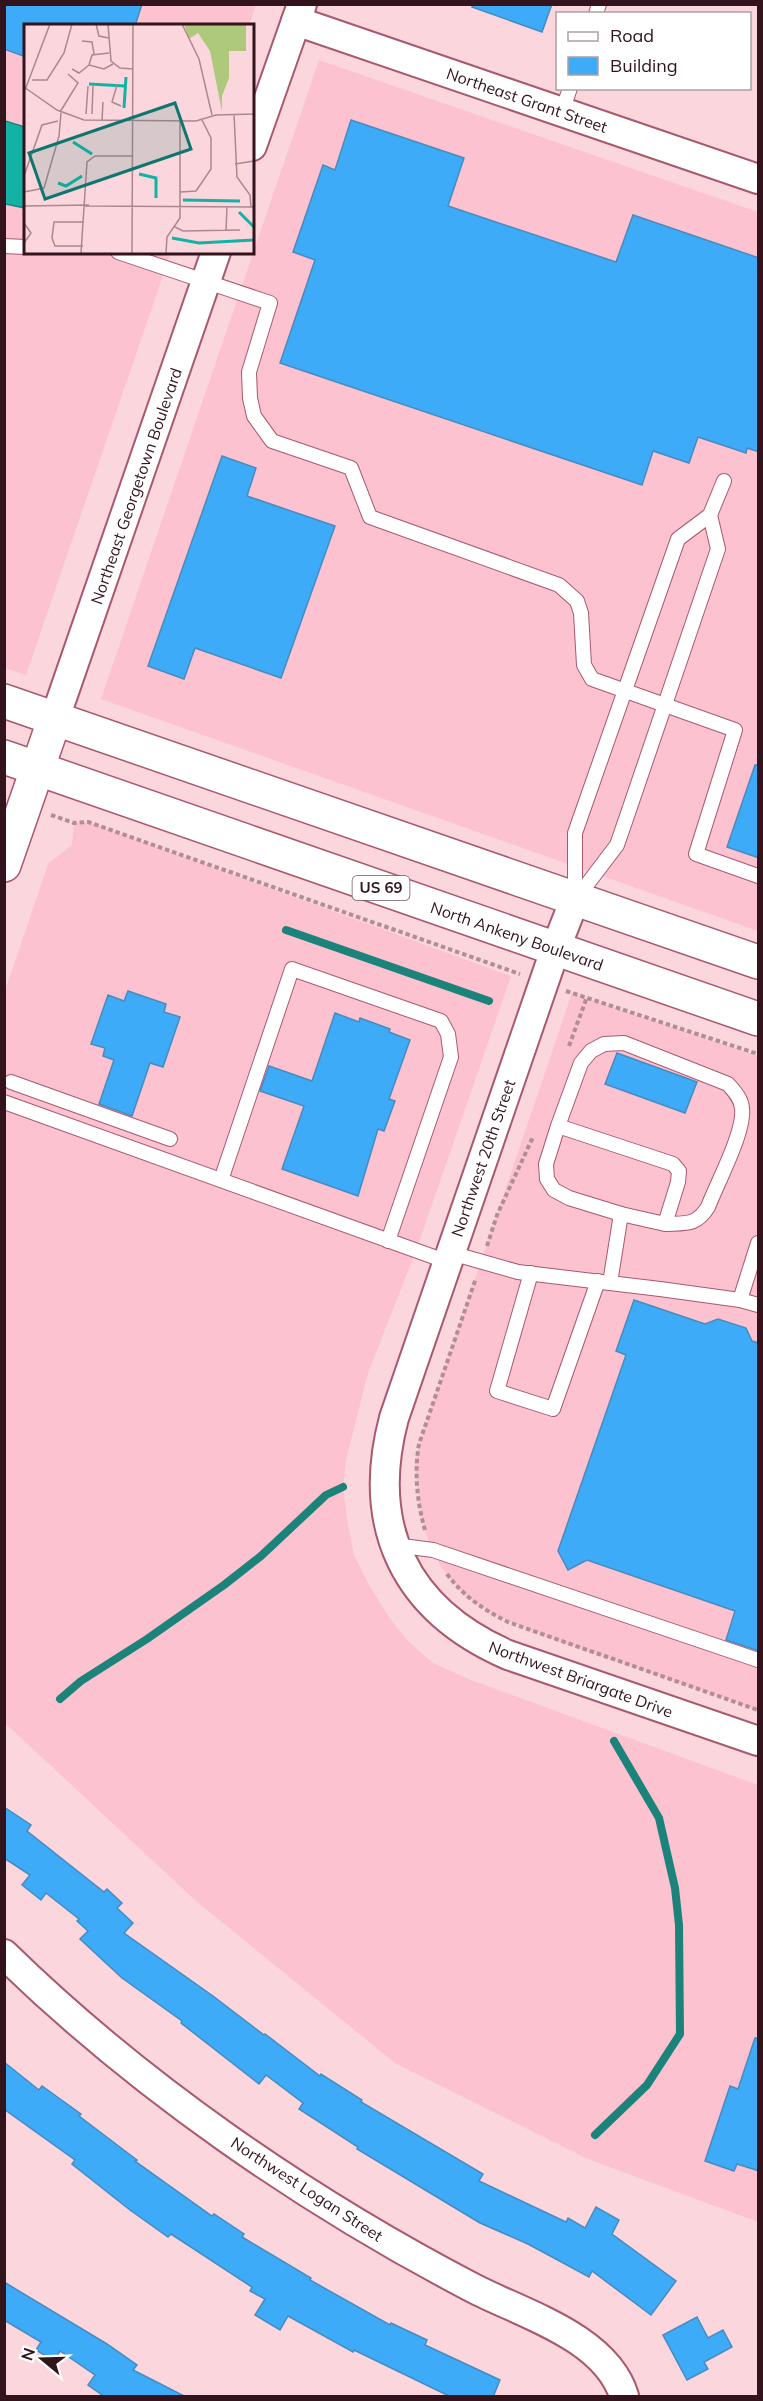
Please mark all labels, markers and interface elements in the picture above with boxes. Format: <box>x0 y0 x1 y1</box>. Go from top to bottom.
legend <box>556 12 751 90</box>
inset map <box>24 24 254 254</box>
text: Road <box>610 24 654 47</box>
text: Building <box>610 54 678 77</box>
street label: Northeast Grant Street <box>444 63 610 137</box>
street label: Northeast Georgetown Boulevard <box>86 365 186 607</box>
road number: US 69 <box>352 876 410 900</box>
street label: North Ankeny Boulevard <box>428 897 606 975</box>
street label: Northwest 20th Street <box>447 1076 519 1239</box>
street label: Northwest Briargate Drive <box>486 1636 676 1722</box>
street label: Northwest Logan Street <box>227 2132 387 2246</box>
north arrow <box>12 2329 72 2389</box>
text: N <box>16 2345 39 2363</box>

